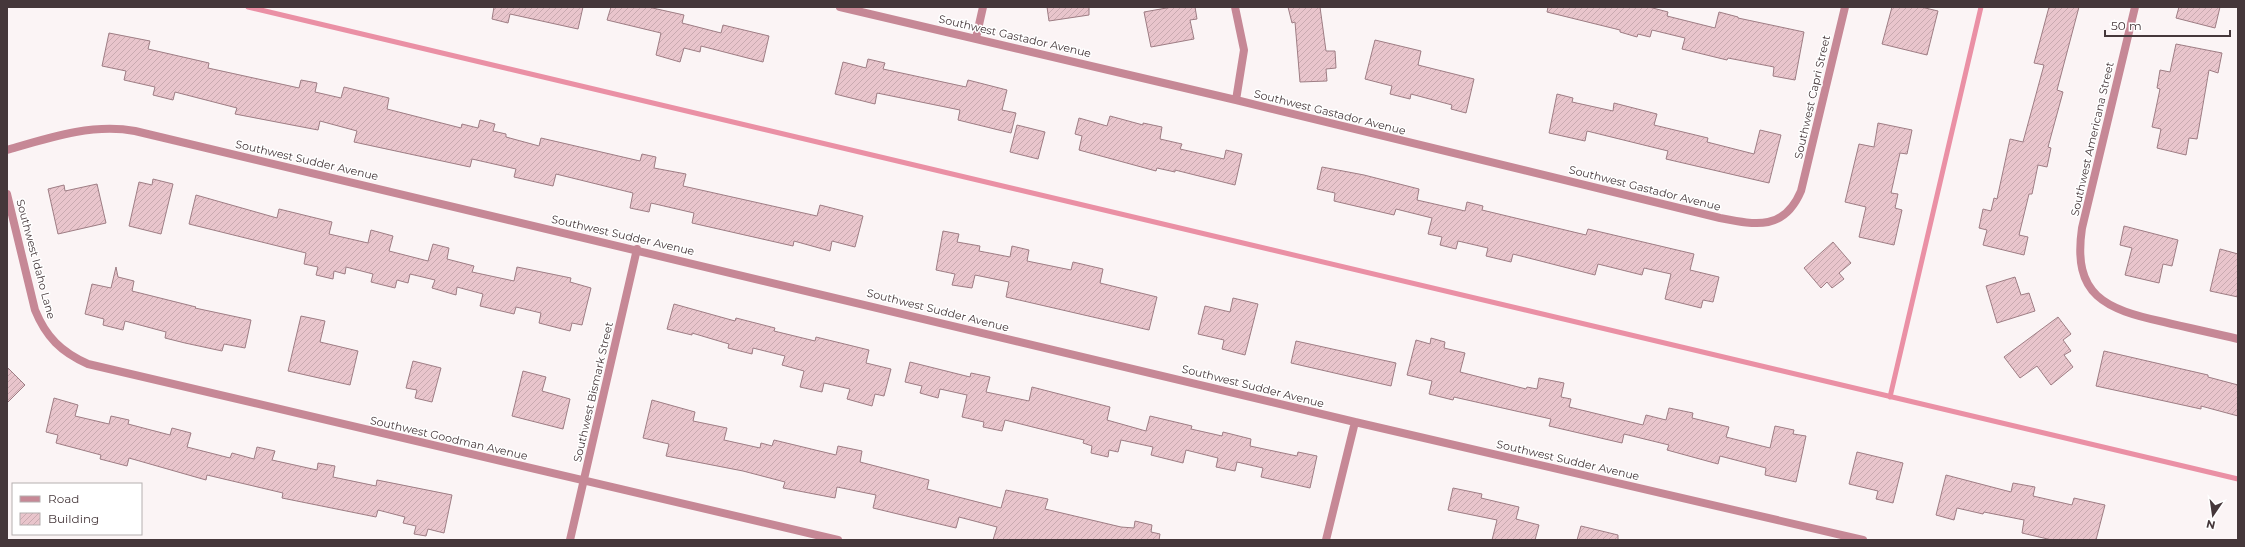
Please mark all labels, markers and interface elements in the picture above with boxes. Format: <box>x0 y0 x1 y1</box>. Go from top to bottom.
street label: Southwest Gastador Avenue <box>937 12 1093 60</box>
scale bar <box>2105 12 2230 38</box>
text: 50 m <box>2111 18 2142 33</box>
street label: Southwest Capri Street <box>1791 33 1833 160</box>
street label: Southwest Americana Street <box>2067 60 2117 218</box>
street label: Southwest Gastador Avenue <box>1253 86 1408 138</box>
street label: Southwest Sudder Avenue <box>234 137 380 183</box>
street label: Southwest Gastador Avenue <box>1568 162 1723 214</box>
street label: Southwest Idaho Lane <box>13 198 59 321</box>
street label: Southwest Sudder Avenue <box>550 212 696 258</box>
street label: Southwest Sudder Avenue <box>865 286 1011 335</box>
street label: Southwest Bismark Street <box>570 320 616 464</box>
street label: Southwest Sudder Avenue <box>1180 362 1326 411</box>
street label: Southwest Goodman Avenue <box>369 413 530 463</box>
street label: Southwest Sudder Avenue <box>1495 437 1641 483</box>
legend <box>12 483 142 535</box>
text: Road <box>48 491 79 506</box>
north arrow <box>2193 495 2233 535</box>
text: Building <box>48 511 99 526</box>
text: N <box>2205 517 2217 533</box>

